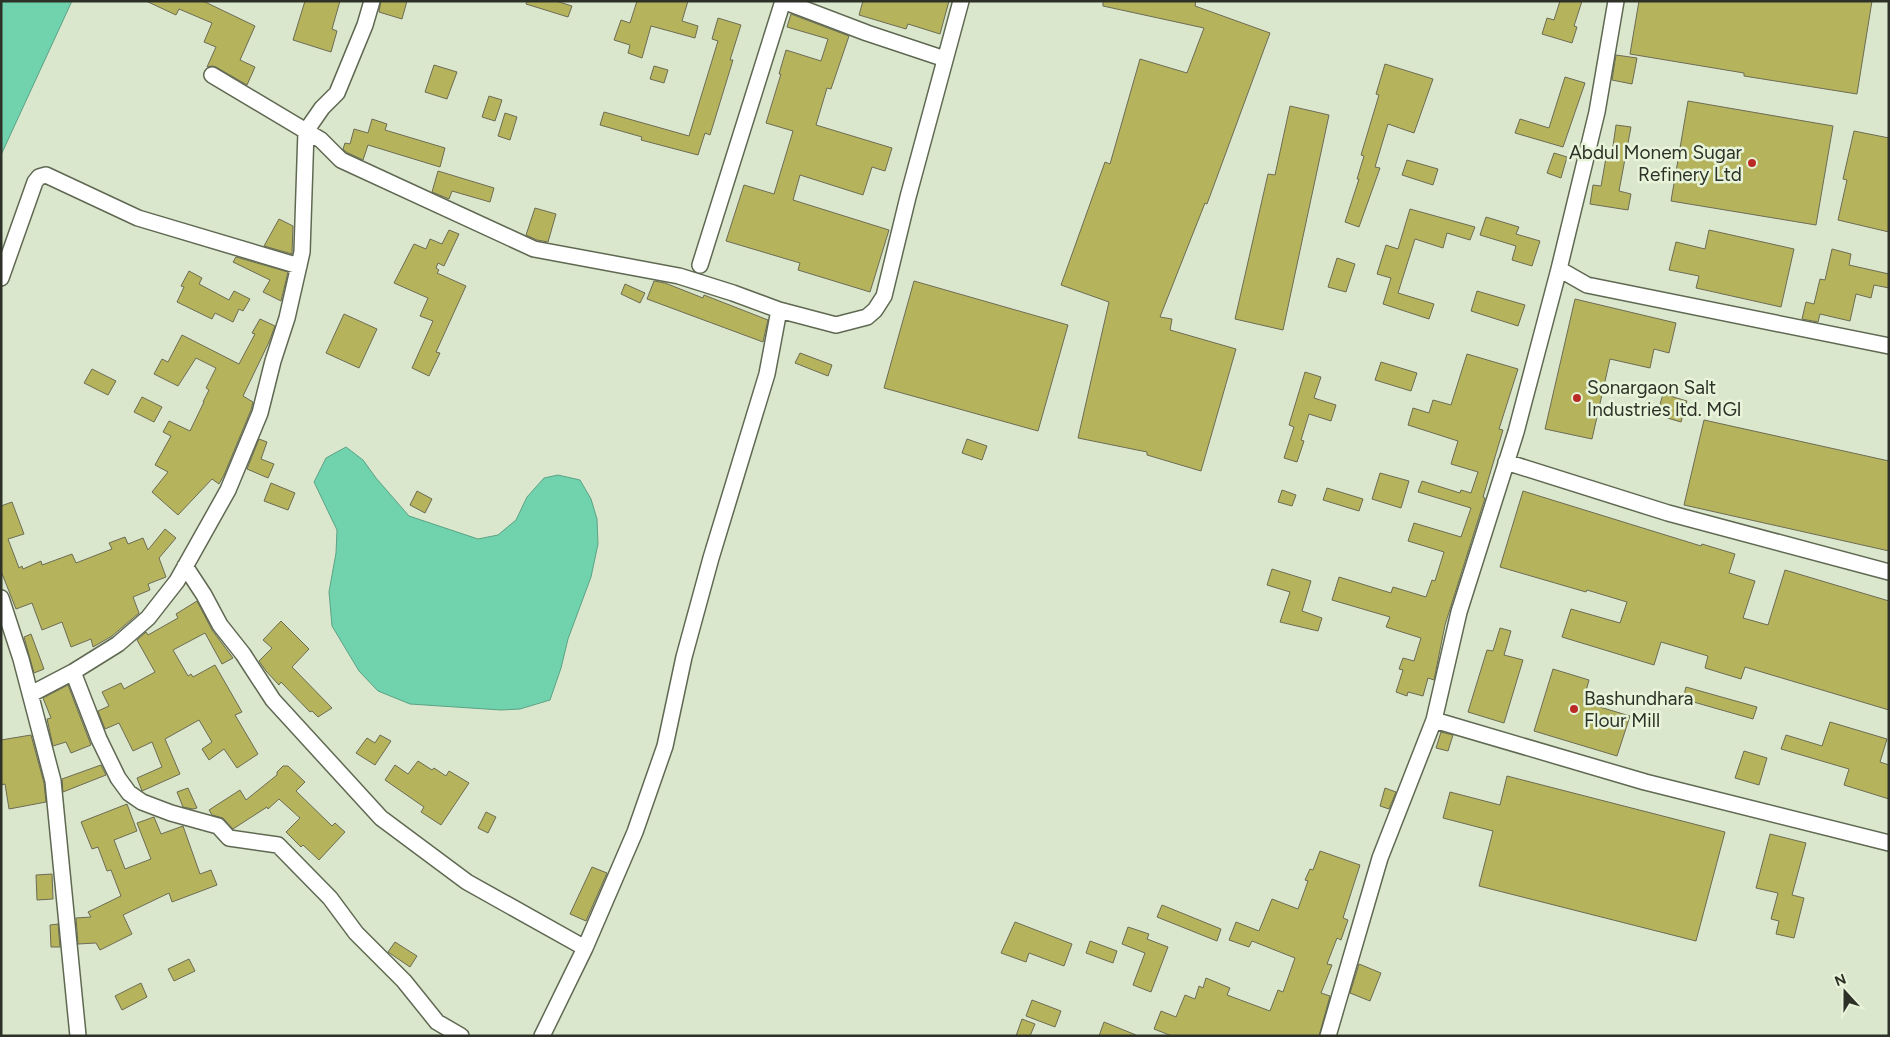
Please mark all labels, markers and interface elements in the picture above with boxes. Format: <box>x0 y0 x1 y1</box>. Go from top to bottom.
place label: Abdul Monem Sugar Refinery Ltd <box>1569 141 1743 186</box>
marker: Abdul Monem Sugar Refinery Ltd <box>1746 157 1758 169</box>
place label: Sonargaon Salt Industries ltd. MGI <box>1587 376 1742 421</box>
marker: Sonargaon Salt Industries ltd. MGI <box>1571 392 1583 404</box>
place label: Bashundhara Flour Mill <box>1584 687 1694 732</box>
marker: Bashundhara Flour Mill <box>1568 703 1580 715</box>
north arrow <box>1820 967 1870 1017</box>
text: N <box>1832 970 1849 990</box>

